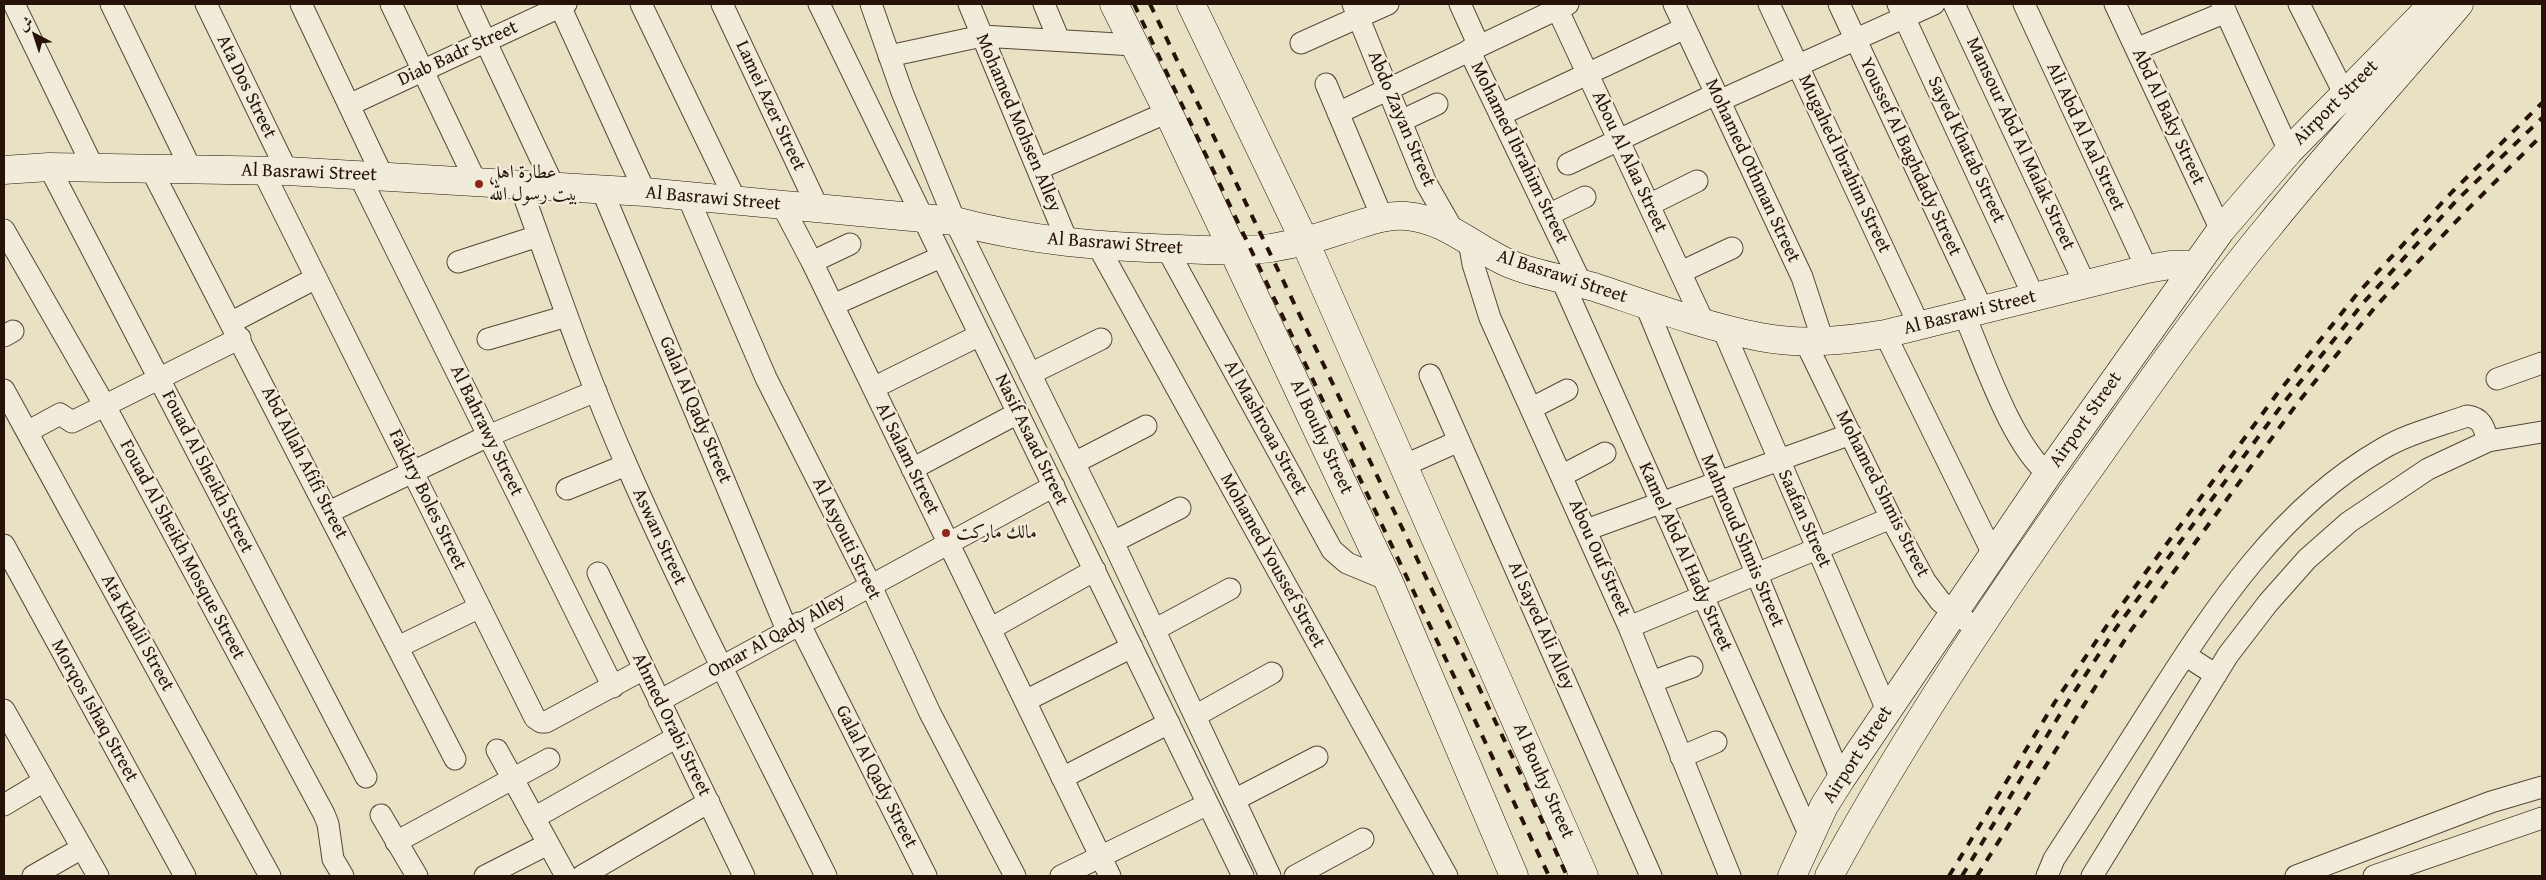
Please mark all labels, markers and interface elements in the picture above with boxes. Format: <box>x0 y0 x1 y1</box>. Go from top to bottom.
north arrow <box>10 10 60 60</box>
text: ش <box>14 11 37 36</box>
street label: Diab Badr Street <box>394 16 522 92</box>
street label: Mohamed Mohsen Alley <box>970 30 1066 216</box>
street label: Ata Dos Street <box>211 31 281 143</box>
street label: Mansour Abd Al Malak Street <box>1961 34 2079 254</box>
street label: Lamei Azer Street <box>730 37 810 175</box>
street label: Abd Al Baky Street <box>2126 45 2210 189</box>
street label: Abdo Zayan Street <box>1362 48 1440 190</box>
street label: Youssef Al Baghdady Street <box>1854 54 1966 260</box>
street label: Airport Street <box>2289 56 2383 150</box>
street label: Mohamed Ibrahim Street <box>1465 58 1573 248</box>
street label: Ali Abd Al Aal Street <box>2041 59 2129 215</box>
street label: Mugahed Ibrahim Street <box>1793 71 1895 257</box>
street label: Sayed Khatab Street <box>1922 73 2010 227</box>
street label: Mohamed Othman Street <box>1699 76 1805 266</box>
street label: Abou Al Alaa Street <box>1586 88 1672 236</box>
street label: Al Basrawi Street <box>241 159 377 187</box>
place label: عطارة اهل بيت رسول الله <box>489 162 578 206</box>
marker: عطارة اهل بيت رسول الله <box>473 178 485 190</box>
street label: Al Basrawi Street <box>644 182 782 216</box>
street label: Al Basrawi Street <box>1046 228 1184 260</box>
street label: Al Basrawi Street <box>1494 245 1630 309</box>
street label: Al Basrawi Street <box>1901 286 2039 340</box>
street label: Galal Al Qady Street <box>654 333 736 487</box>
street label: Al Mashroaa Street <box>1218 356 1312 500</box>
street label: Al Bahrawy Street <box>444 362 528 500</box>
street label: Airport Street <box>2045 368 2127 472</box>
street label: Nasif Asaad Street <box>989 370 1073 510</box>
street label: Al Bouhy Street <box>1284 376 1358 498</box>
street label: Abd Allah Afifi Street <box>256 383 352 543</box>
street label: Fouad Al Sheikh Street <box>156 387 258 557</box>
street label: Al Salam Street <box>870 399 944 519</box>
street label: Mohamed Shmis Street <box>1830 407 1934 581</box>
street label: Fakhry Boles Street <box>383 426 471 574</box>
street label: Fouad Al Sheikh Mosque Street <box>114 436 250 664</box>
street label: Mahmoud Shmis Street <box>1695 451 1789 631</box>
street label: Kamel Abd Al Hady Street <box>1633 459 1737 655</box>
street label: Saafan Street <box>1772 466 1836 572</box>
street label: Mohamed Youssef Street <box>1214 470 1330 652</box>
street label: Al Asyouti Street <box>807 474 885 604</box>
street label: Aswan Street <box>627 485 691 589</box>
street label: Abou Ouf Street <box>1563 496 1635 620</box>
place label: مالك ماركت <box>956 522 1037 544</box>
marker: مالك ماركت <box>940 527 952 539</box>
street label: Al Sayed Ali Alley <box>1502 558 1580 694</box>
street label: Ata Khalil Street <box>95 570 179 696</box>
street label: Omar Al Qady Alley <box>704 589 850 683</box>
street label: Morqos Ishaq Street <box>45 636 143 786</box>
street label: Ahmed Orabi Street <box>626 650 716 800</box>
street label: Galal Al Qady Street <box>830 702 922 852</box>
street label: Airport Street <box>1818 702 1898 808</box>
street label: Al Bouhy Street <box>1507 720 1579 842</box>

